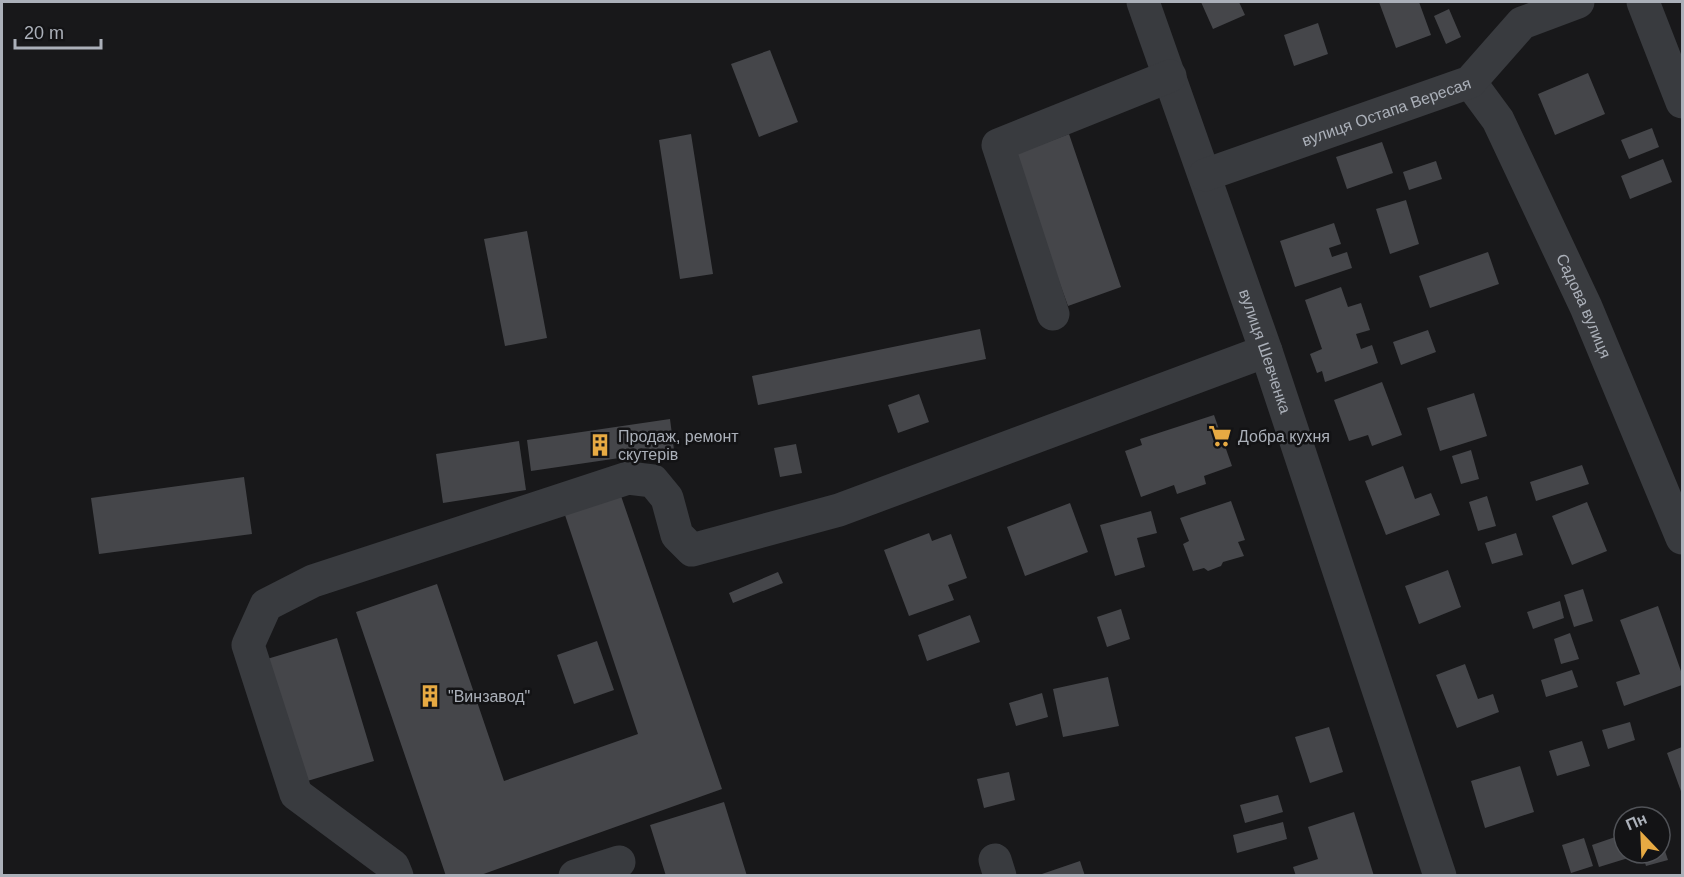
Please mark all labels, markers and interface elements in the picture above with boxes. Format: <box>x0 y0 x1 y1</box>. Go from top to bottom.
scale bar <box>15 12 100 50</box>
text: 20 m <box>24 23 64 43</box>
street label: вулиця Остапа Вересая <box>1300 74 1473 149</box>
street label: Садова вулиця <box>1553 251 1614 361</box>
street label: вулиця Шевченка <box>1236 287 1294 416</box>
supermarket icon: Добра кухня <box>1207 423 1233 449</box>
place label: Продаж, ремонт скутерів <box>618 428 739 463</box>
place label: Добра кухня <box>1238 428 1330 445</box>
building icon: Продаж, ремонт скутерів <box>587 432 613 458</box>
building icon: "Винзавод" <box>417 683 443 709</box>
place label: "Винзавод" <box>448 688 530 705</box>
north arrow <box>1612 805 1672 865</box>
text: Пн <box>1623 810 1649 834</box>

